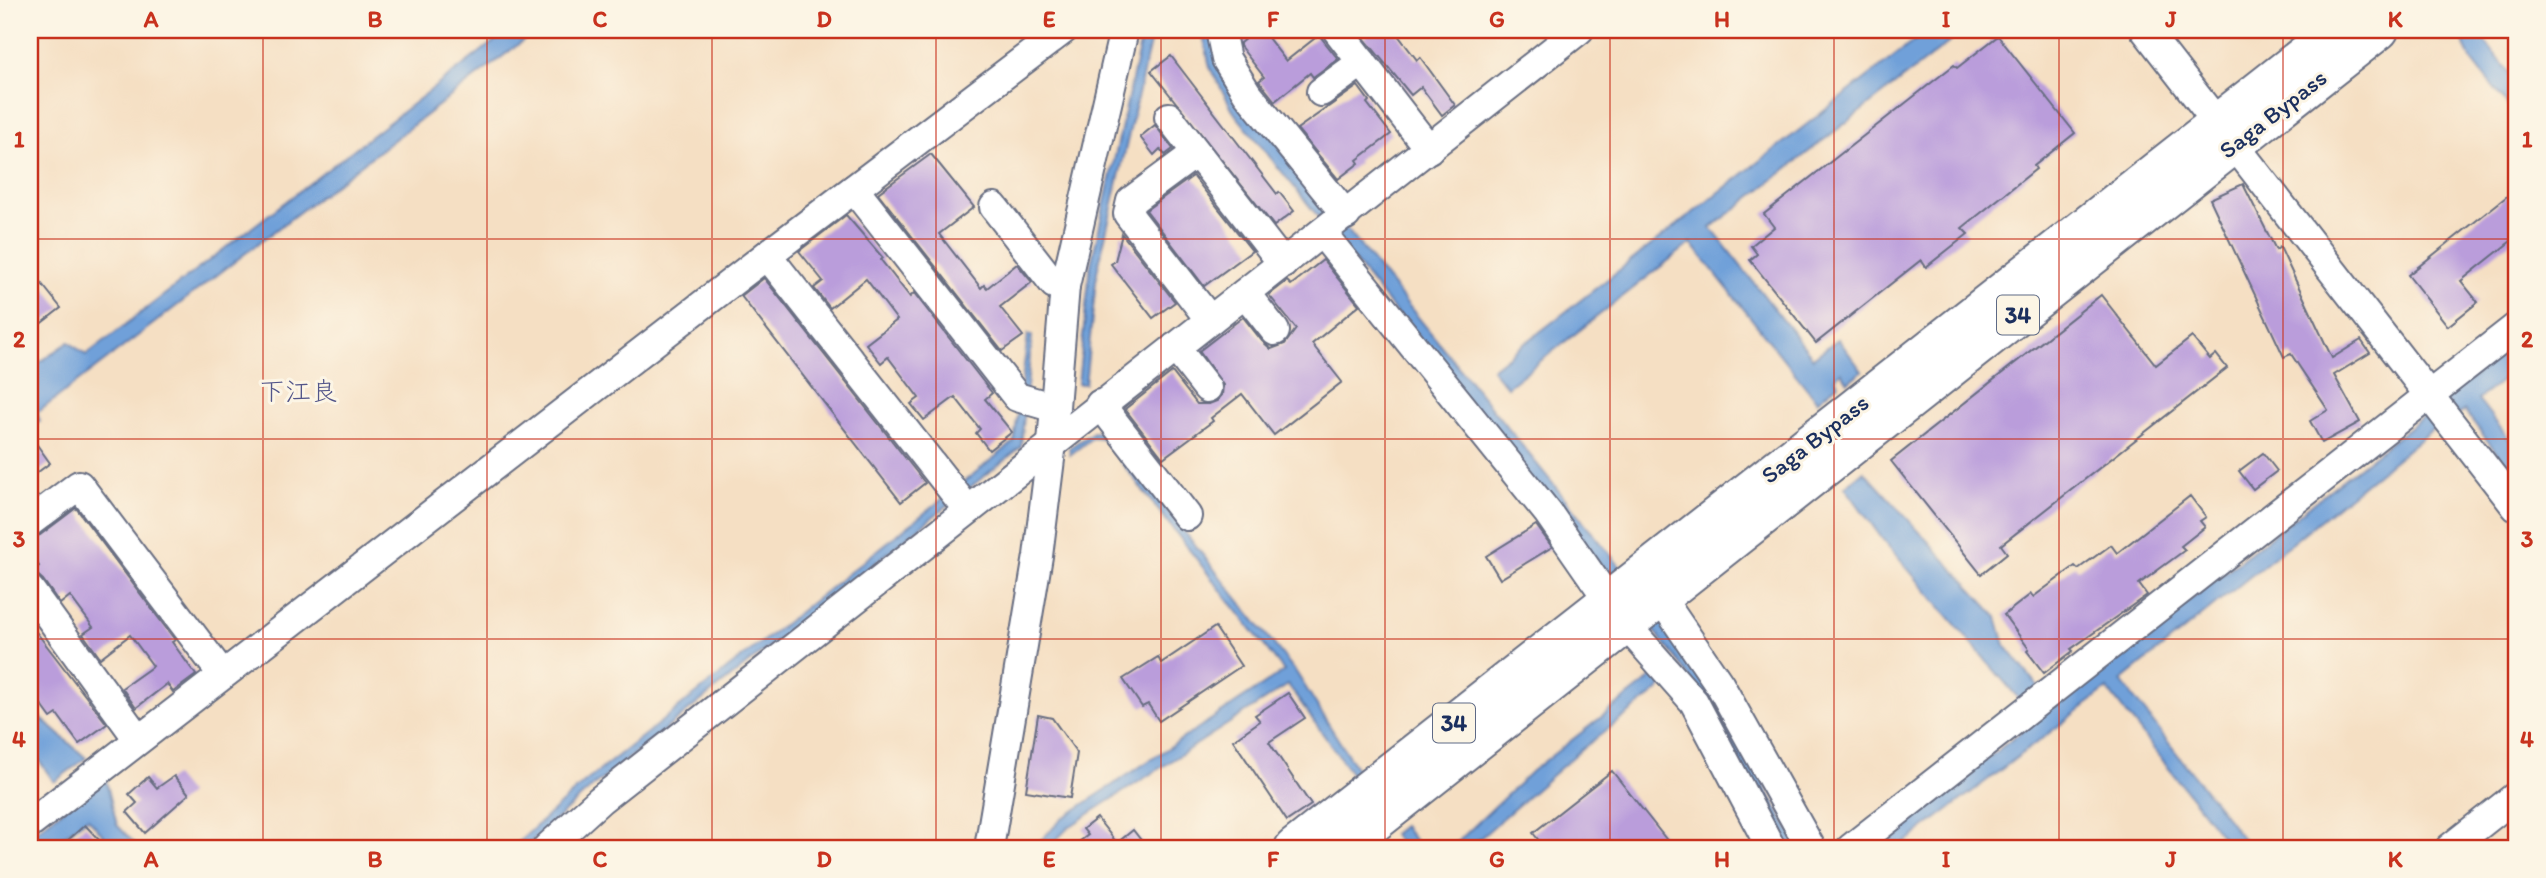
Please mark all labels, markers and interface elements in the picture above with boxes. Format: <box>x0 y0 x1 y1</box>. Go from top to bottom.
text: A <box>143 5 159 33</box>
text: B <box>368 5 383 33</box>
text: C <box>593 5 608 33</box>
text: D <box>816 5 832 33</box>
text: E <box>1043 5 1056 33</box>
text: F <box>1267 5 1280 33</box>
text: G <box>1489 5 1505 33</box>
text: H <box>1714 5 1730 33</box>
text: I <box>1942 5 1951 33</box>
text: J <box>2164 5 2177 33</box>
text: K <box>2388 5 2403 33</box>
street label: Saga Bypass <box>2213 63 2332 165</box>
text: 1 <box>14 125 25 153</box>
text: 1 <box>2522 125 2533 153</box>
road number: 34 <box>1997 296 2039 334</box>
text: 2 <box>13 325 26 353</box>
text: 2 <box>2521 325 2534 353</box>
district label: 下江良 <box>259 375 337 407</box>
street label: Saga Bypass <box>1755 388 1874 490</box>
text: 3 <box>13 525 26 553</box>
text: 3 <box>2521 525 2534 553</box>
road number: 34 <box>1433 704 1475 743</box>
text: 4 <box>12 725 26 753</box>
text: 4 <box>2520 725 2534 753</box>
text: A <box>143 845 159 873</box>
text: B <box>368 845 383 873</box>
text: C <box>593 845 608 873</box>
text: D <box>816 845 832 873</box>
text: E <box>1043 845 1056 873</box>
text: F <box>1267 845 1280 873</box>
text: G <box>1489 845 1505 873</box>
text: H <box>1714 845 1730 873</box>
text: I <box>1942 845 1951 873</box>
text: J <box>2164 845 2177 873</box>
text: K <box>2388 845 2403 873</box>

